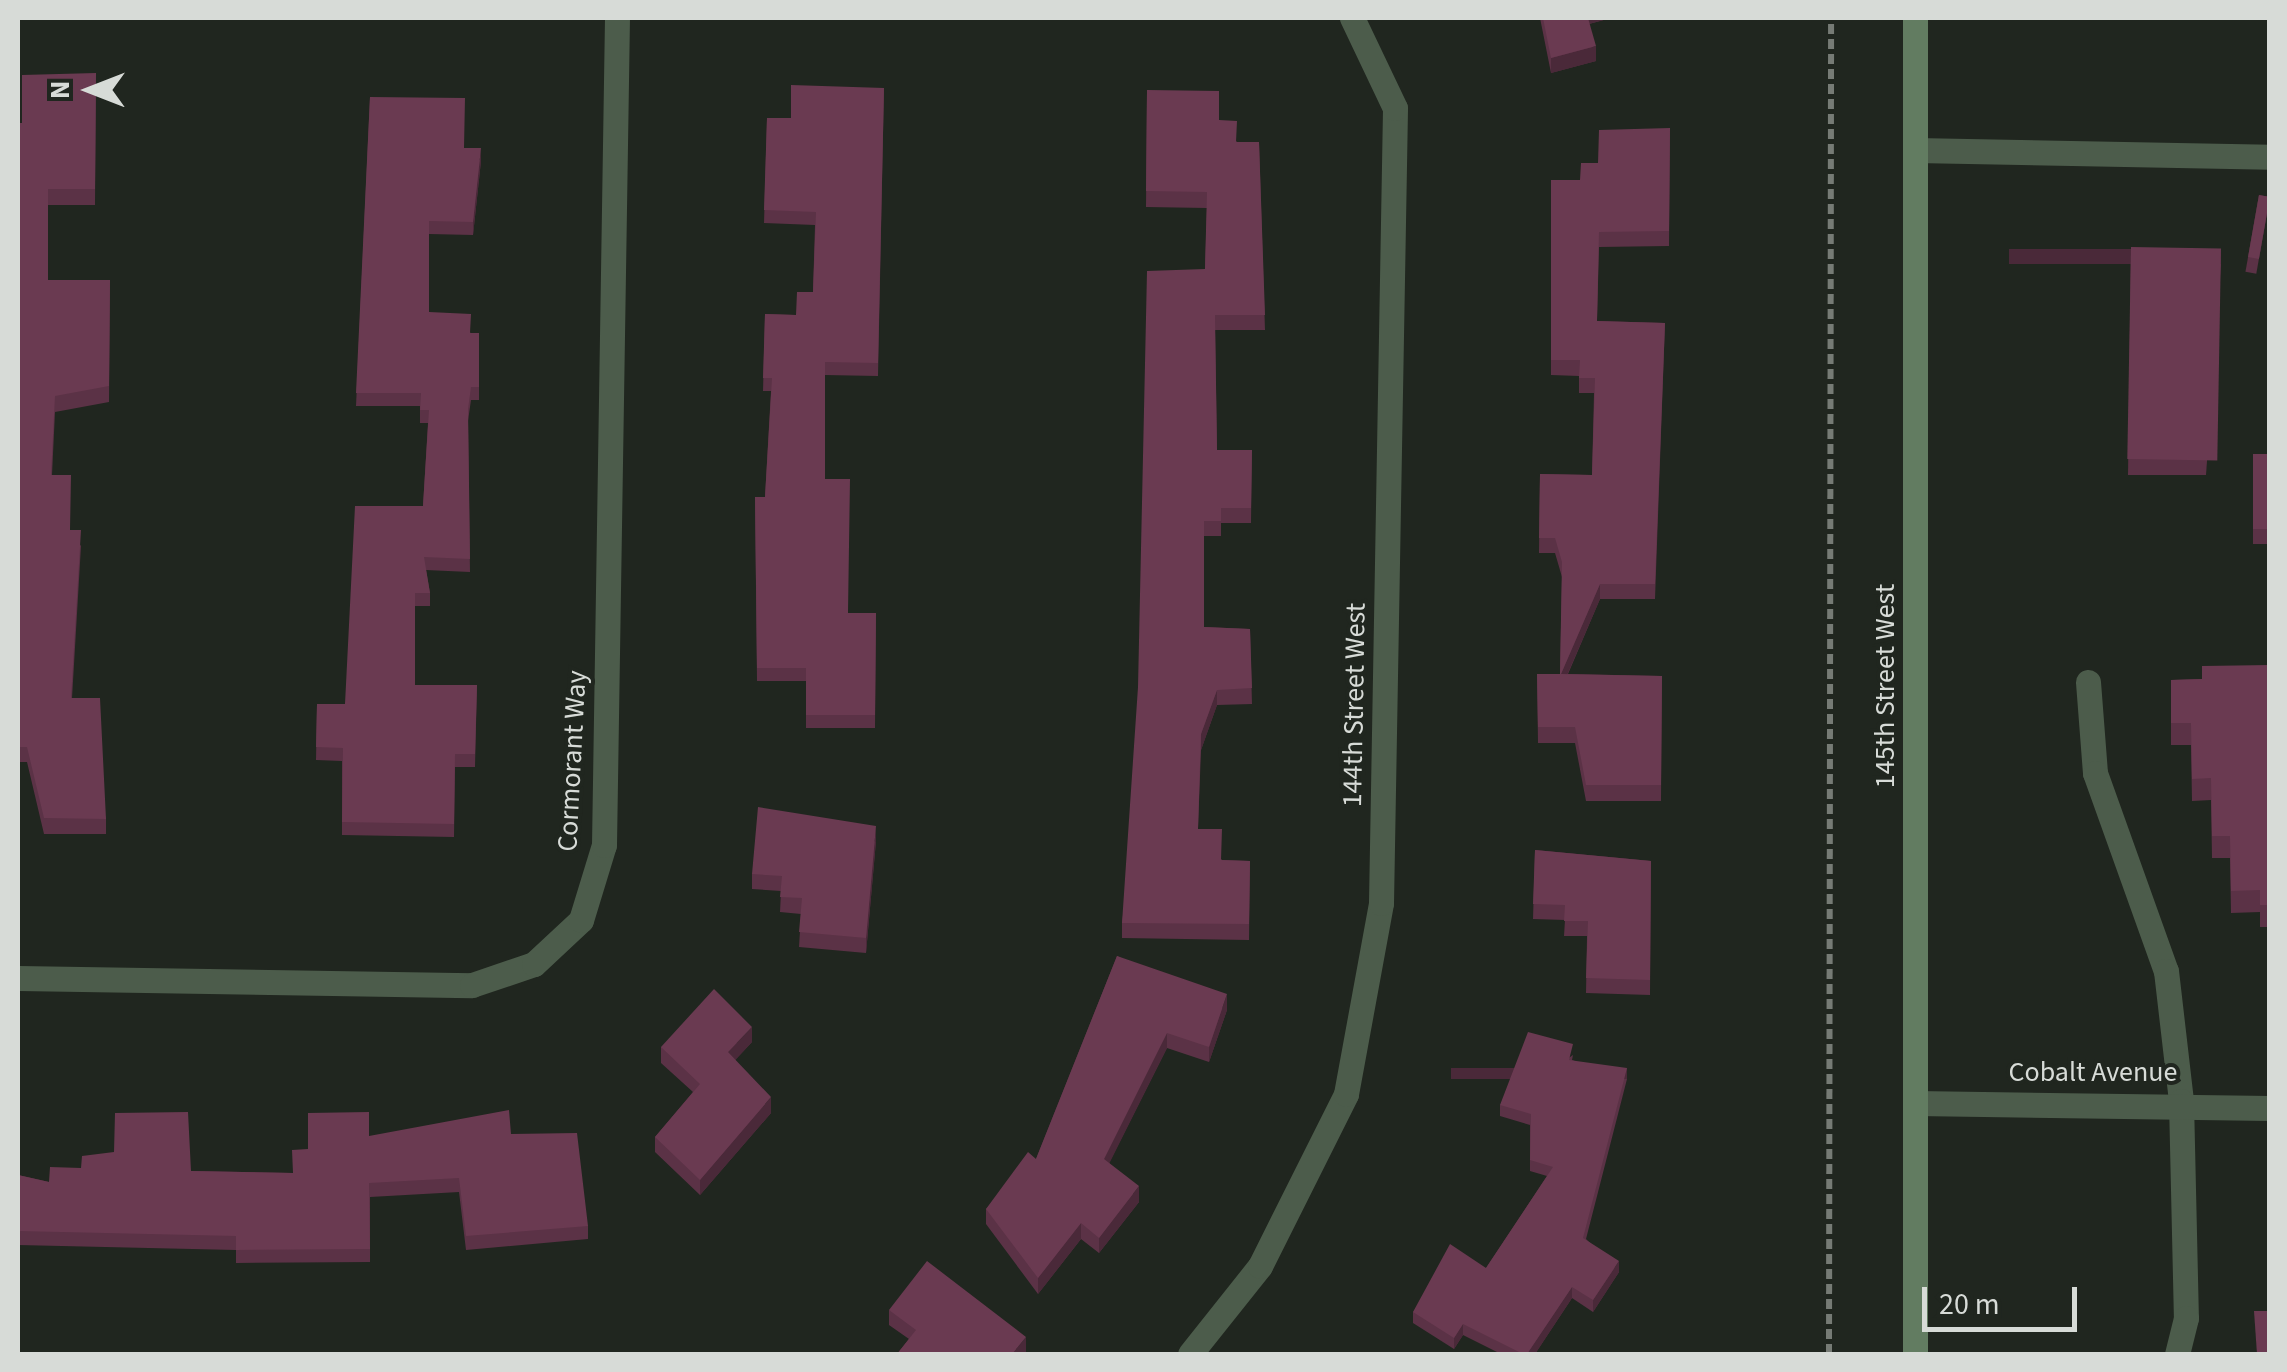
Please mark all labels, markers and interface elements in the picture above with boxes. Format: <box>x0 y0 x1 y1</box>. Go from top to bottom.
north arrow <box>40 40 140 140</box>
text: N <box>40 81 80 99</box>
street label: 145th Street West <box>1868 584 1902 788</box>
street label: 144th Street West <box>1335 603 1373 807</box>
street label: Cormorant Way <box>550 669 594 853</box>
street label: Cobalt Avenue <box>2009 1055 2177 1089</box>
scale bar <box>1927 1267 2082 1329</box>
text: 20 m <box>1939 1283 2000 1326</box>

